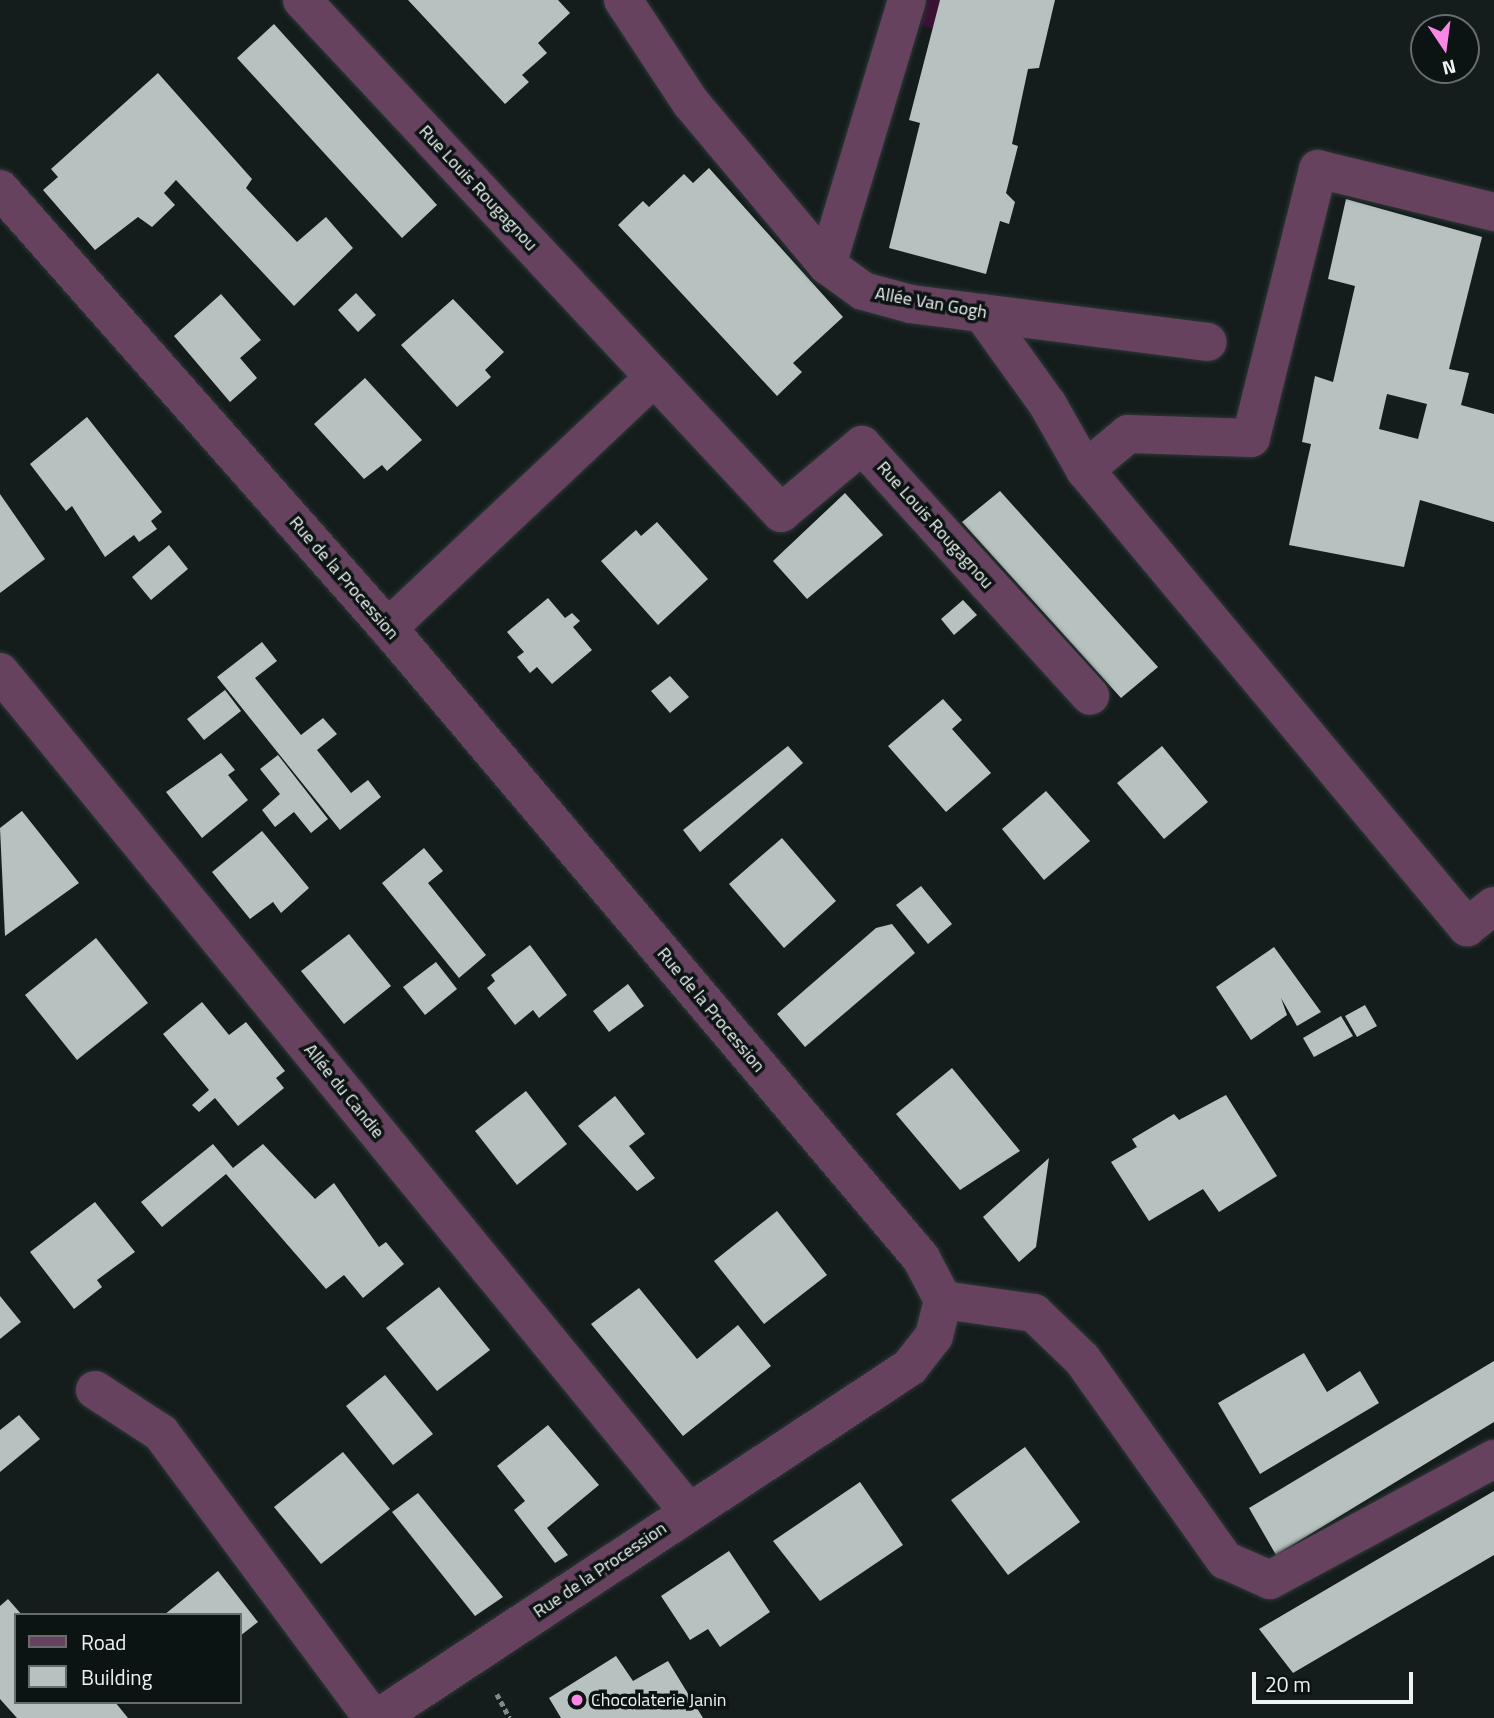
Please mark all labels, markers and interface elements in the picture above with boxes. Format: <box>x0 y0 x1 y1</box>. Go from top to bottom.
north arrow <box>1410 14 1480 84</box>
text: N <box>1440 52 1459 84</box>
street label: Rue Louis Rougagnou <box>414 121 542 255</box>
street label: Allée Van Gogh <box>873 283 989 323</box>
street label: Rue Louis Rougagnou <box>872 457 998 593</box>
street label: Rue de la Procession <box>285 512 403 644</box>
street label: Rue de la Procession <box>653 943 769 1077</box>
street label: Allée du Candie <box>299 1039 389 1143</box>
street label: Rue de la Procession <box>529 1517 671 1623</box>
legend <box>14 1613 242 1704</box>
text: Road <box>81 1626 126 1658</box>
scale bar <box>1256 1658 1417 1702</box>
text: Building <box>81 1661 152 1693</box>
text: 20 m <box>1265 1668 1311 1700</box>
place label: Chocolaterie Janin <box>591 1689 727 1711</box>
marker: Chocolaterie Janin <box>569 1692 585 1708</box>

